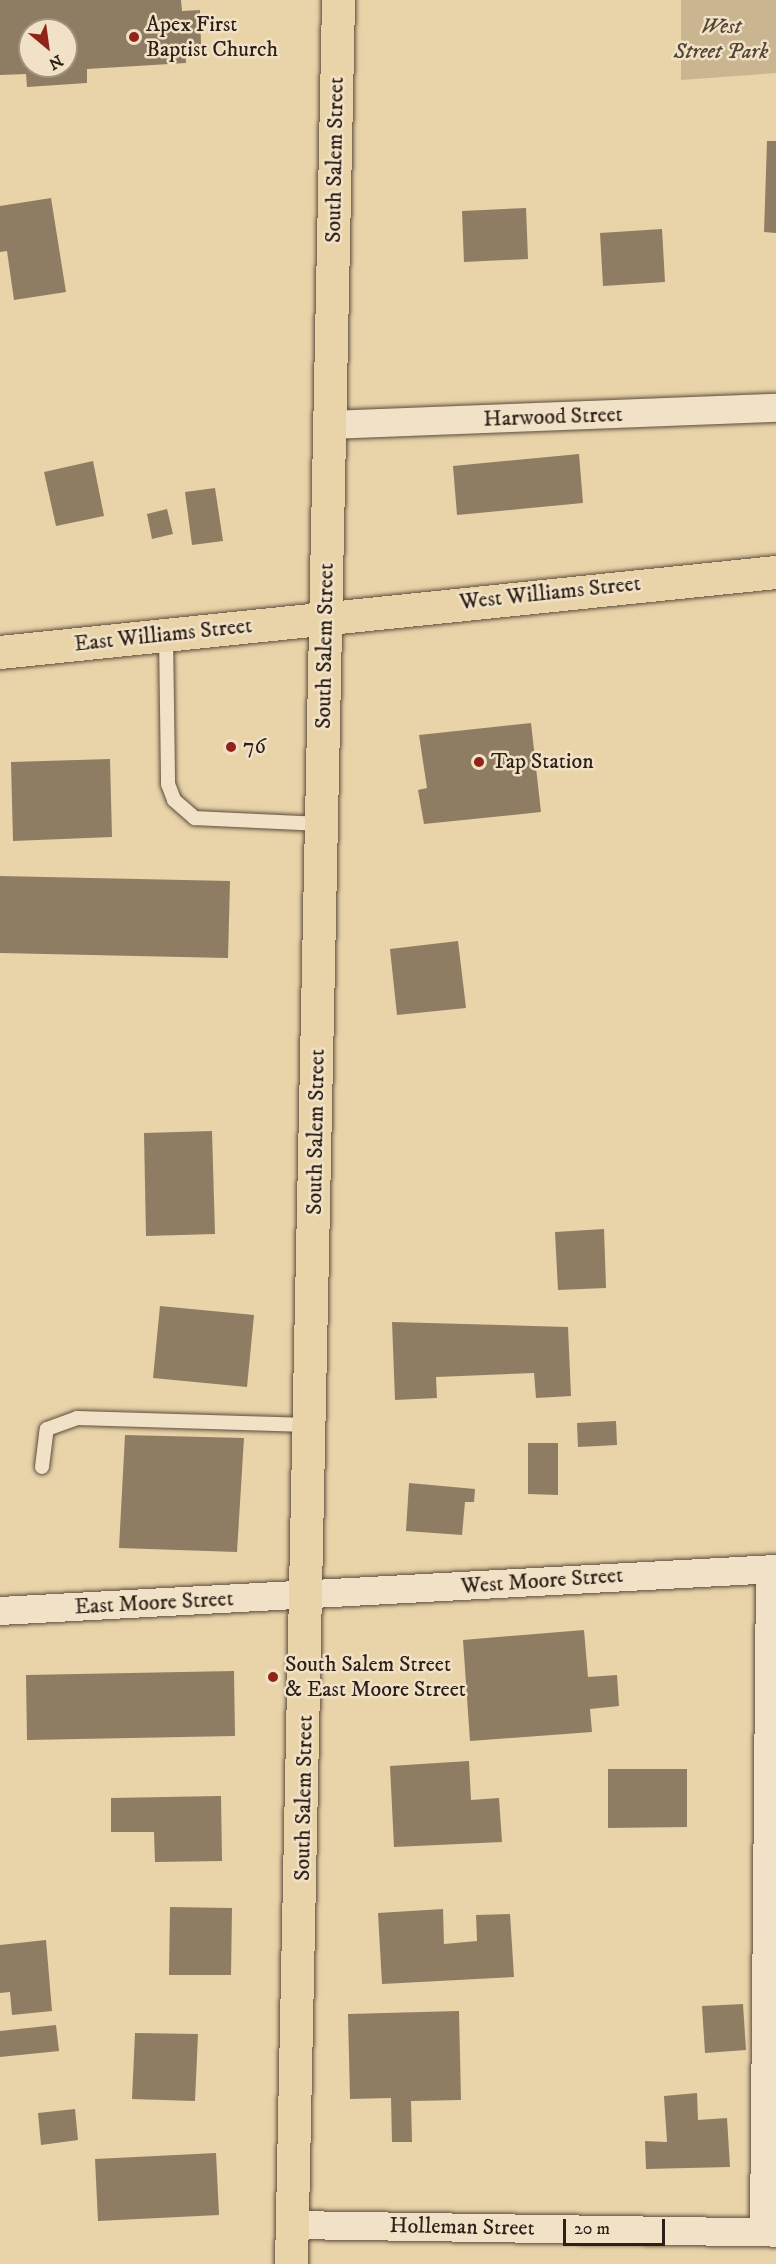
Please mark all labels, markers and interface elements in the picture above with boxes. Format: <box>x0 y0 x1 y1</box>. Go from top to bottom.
place label: Apex First Baptist Church <box>146 11 278 62</box>
park label: West Street Park <box>674 13 768 64</box>
north arrow <box>18 18 78 78</box>
marker: Apex First Baptist Church <box>127 30 141 44</box>
text: N <box>45 50 66 74</box>
street label: South Salem Street <box>320 77 350 243</box>
street label: Harwood Street <box>483 401 623 433</box>
street label: South Salem Street <box>310 563 340 729</box>
street label: West Williams Street <box>458 570 642 616</box>
street label: East Williams Street <box>73 613 253 657</box>
place label: 76 <box>243 734 266 760</box>
marker: 76 <box>224 740 238 754</box>
place label: Tap Station <box>491 749 594 775</box>
marker: Tap Station <box>472 755 486 769</box>
street label: South Salem Street <box>301 1049 331 1215</box>
street label: West Moore Street <box>460 1562 624 1600</box>
street label: East Moore Street <box>74 1586 234 1620</box>
place label: South Salem Street & East Moore Street <box>285 1651 466 1702</box>
marker: South Salem Street & East Moore Street <box>266 1670 280 1684</box>
street label: South Salem Street <box>289 1715 319 1881</box>
scale bar <box>566 2207 668 2245</box>
street label: Holleman Street <box>389 2213 535 2241</box>
text: 20 m <box>574 2218 610 2240</box>

